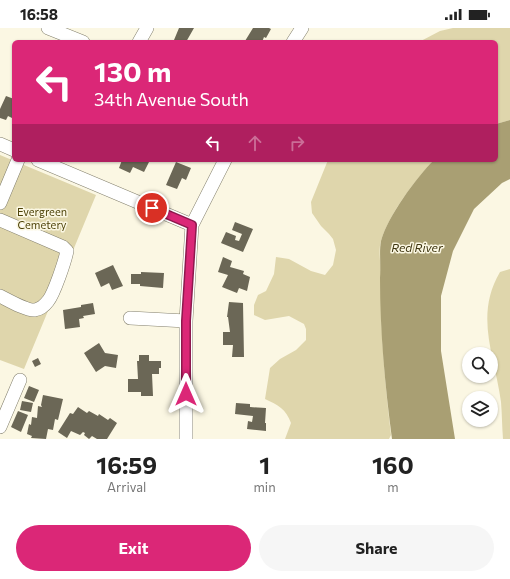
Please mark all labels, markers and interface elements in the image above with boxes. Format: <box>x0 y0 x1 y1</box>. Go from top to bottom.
text: 16:58 <box>20 5 58 23</box>
text: 130 m <box>94 54 171 88</box>
icon: left <box>28 56 80 108</box>
text: 34th Avenue South <box>94 88 249 110</box>
icon: left <box>202 132 224 154</box>
icon: ahead <box>244 132 266 154</box>
icon: right <box>286 132 308 154</box>
pin <box>135 191 169 225</box>
icon: arrive <box>141 197 163 219</box>
park label: Evergreen Cemetery <box>17 205 67 231</box>
water label: Red River <box>391 240 444 254</box>
map controls <box>462 347 498 427</box>
button: search <box>462 347 498 383</box>
position arrow <box>165 373 207 415</box>
button: layers <box>462 391 498 427</box>
text: 16:59 <box>96 450 157 479</box>
text: 1 <box>259 450 270 479</box>
text: 160 <box>372 450 414 479</box>
text: Arrival <box>107 479 146 495</box>
text: min <box>254 479 276 495</box>
text: m <box>387 479 398 495</box>
button: Exit <box>16 525 251 571</box>
button: Share <box>259 525 494 571</box>

